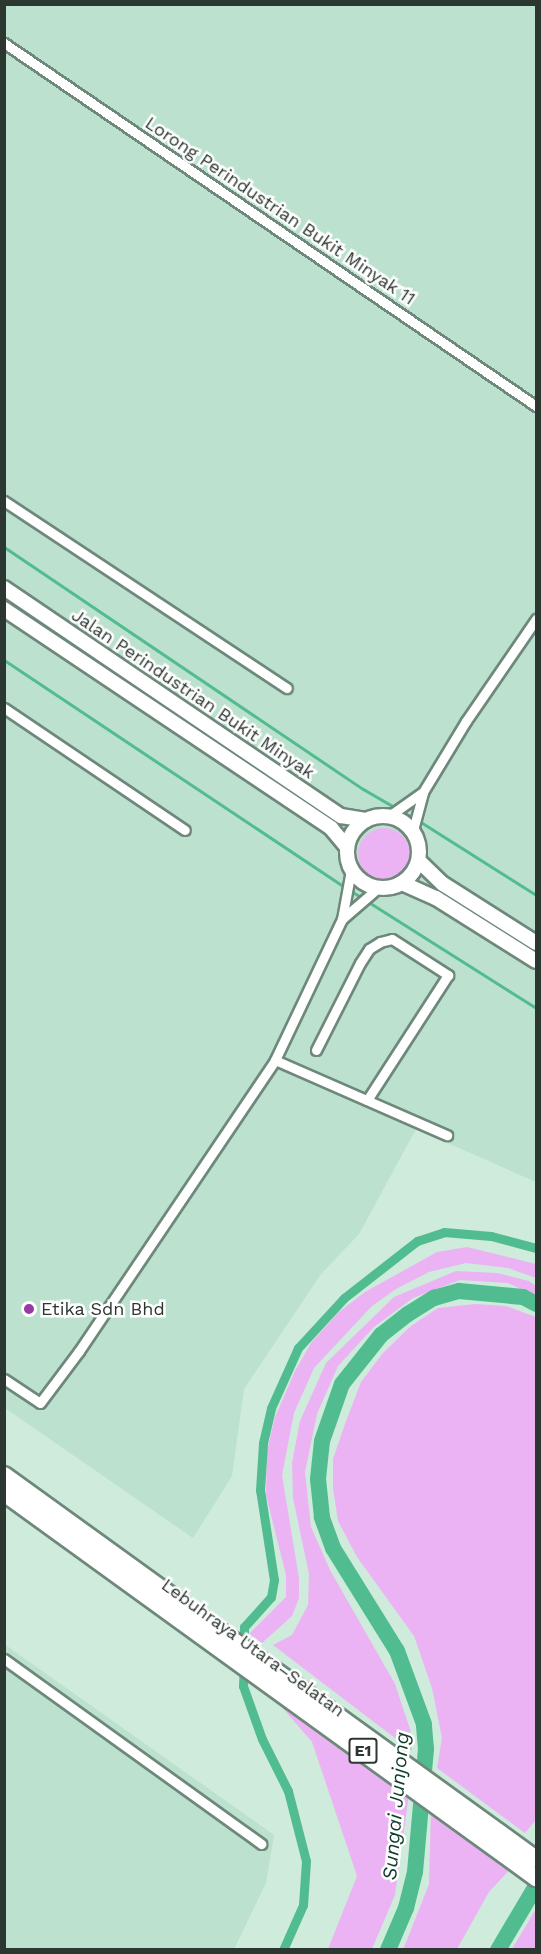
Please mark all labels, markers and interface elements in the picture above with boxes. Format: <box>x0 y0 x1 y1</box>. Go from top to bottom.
street label: Lorong Perindustrian Bukit Minyak 11 <box>141 112 419 310</box>
street label: Jalan Perindustrian Bukit Minyak <box>67 604 319 784</box>
place label: Etika Sdn Bhd <box>41 1298 165 1320</box>
marker: Etika Sdn Bhd <box>22 1302 36 1316</box>
street label: Lebuhraya Utara–Selatan <box>157 1574 349 1722</box>
water label: Sungai Junjong <box>378 1731 414 1881</box>
road number: E1 <box>348 1738 378 1764</box>

